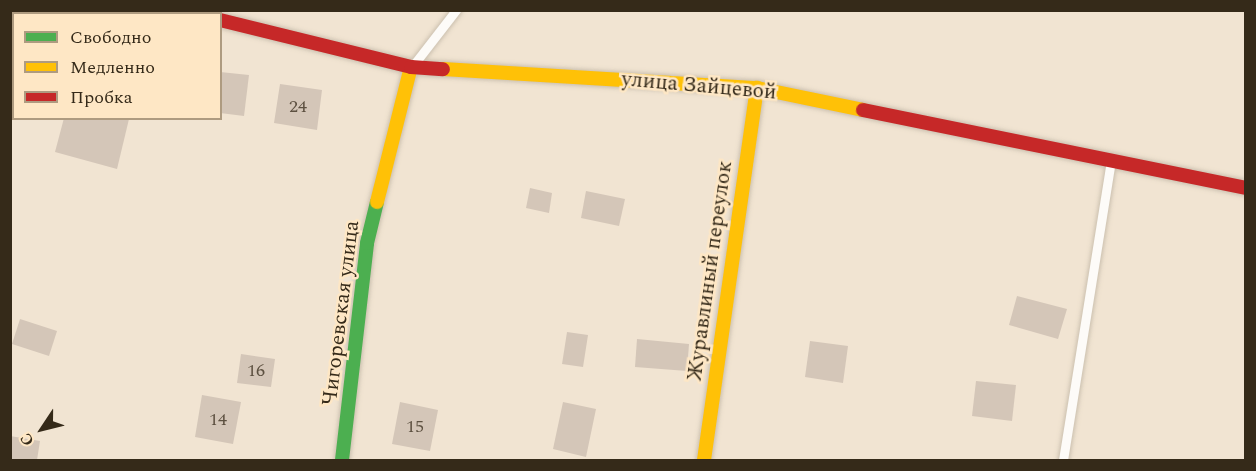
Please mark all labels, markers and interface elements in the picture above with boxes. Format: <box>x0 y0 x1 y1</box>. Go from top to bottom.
legend <box>12 12 222 120</box>
text: Свободно <box>70 24 151 51</box>
text: Медленно <box>70 54 155 81</box>
street label: улица Зайцевой <box>621 67 777 105</box>
text: Пробка <box>70 84 132 111</box>
house number: 24 <box>289 96 307 118</box>
street label: Журавлиный переулок <box>682 159 738 383</box>
street label: Чигоревская улица <box>317 219 365 407</box>
house number: 16 <box>247 360 265 382</box>
north arrow <box>12 399 72 459</box>
house number: 14 <box>209 409 227 431</box>
house number: 15 <box>406 416 424 438</box>
text: С <box>14 428 40 451</box>

